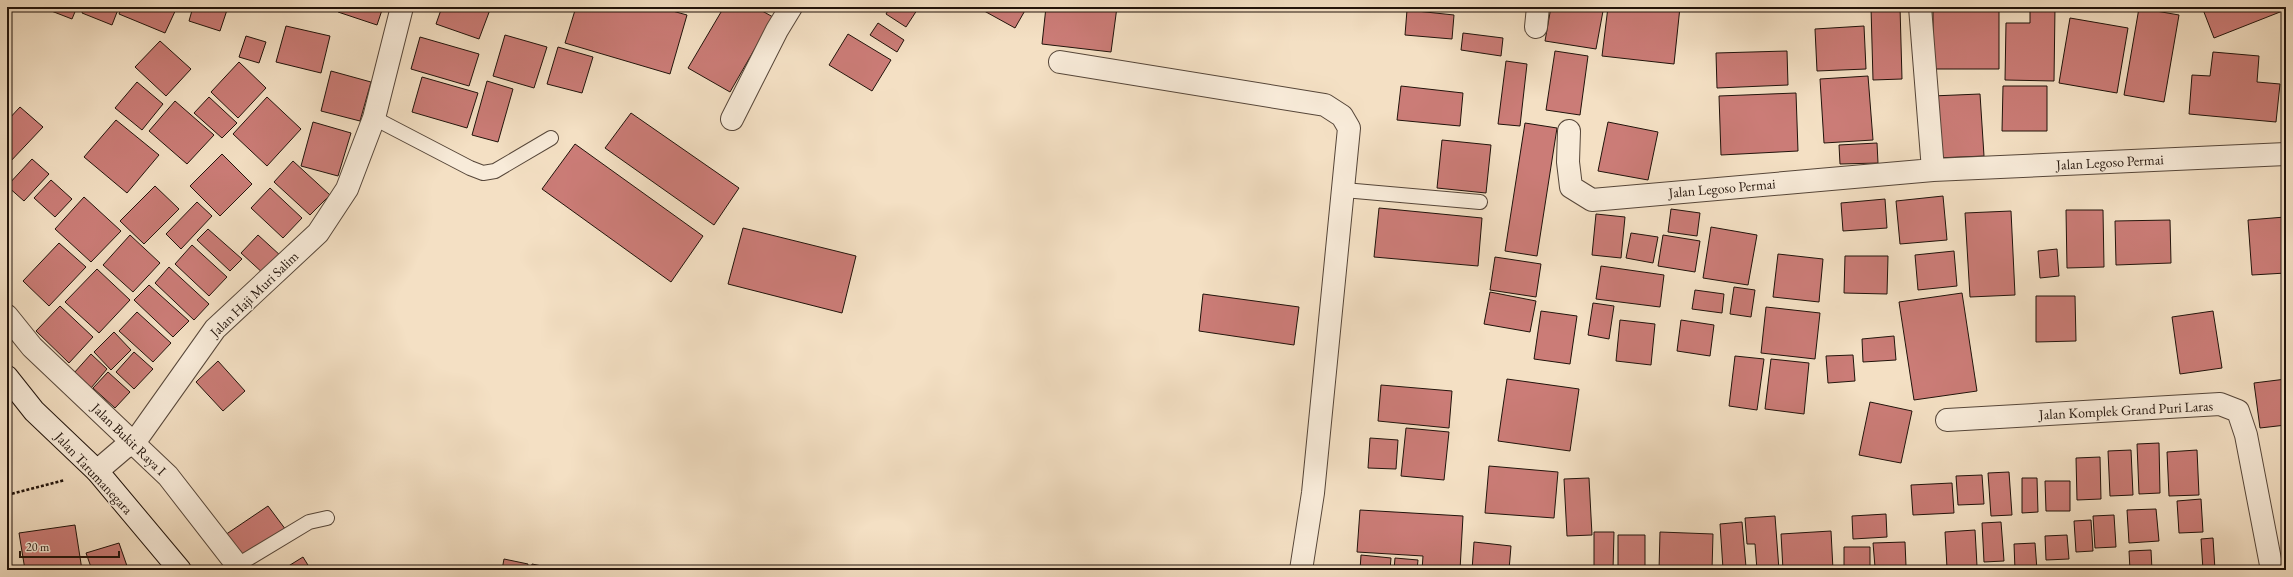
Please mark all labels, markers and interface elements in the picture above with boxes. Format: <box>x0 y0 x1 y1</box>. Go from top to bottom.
street label: Jalan Legoso Permai <box>2055 150 2165 174</box>
street label: Jalan Legoso Permai <box>1667 174 1777 202</box>
street label: Jalan Haji Muri Salim <box>205 247 302 342</box>
street label: Jalan Komplek Grand Puri Laras <box>2037 396 2214 424</box>
street label: Jalan Bukit Raya I <box>87 398 170 479</box>
street label: Jalan Tarumanegara <box>50 427 137 518</box>
scale bar <box>20 533 119 559</box>
text: 20 m <box>26 539 50 555</box>

